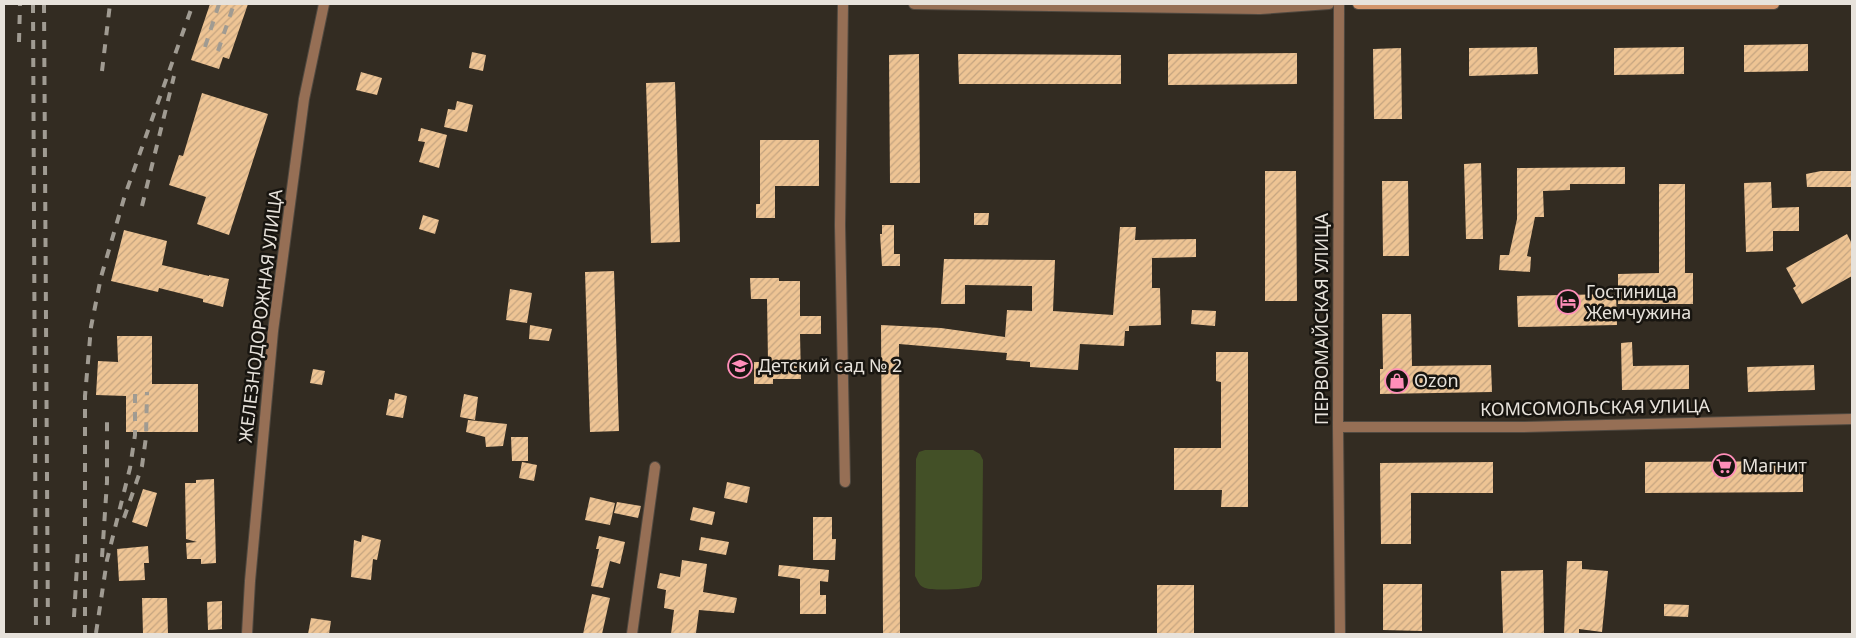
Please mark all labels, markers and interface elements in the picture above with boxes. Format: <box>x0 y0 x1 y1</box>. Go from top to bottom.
street label: ЖЕЛЕЗНОДОРОЖНАЯ УЛИЦА <box>233 187 288 444</box>
street label: ПЕРВОМАЙСКАЯ УЛИЦА <box>1309 213 1333 425</box>
place label: Гостиница Жемчужина <box>1586 279 1691 324</box>
hotel icon: Гостиница Жемчужина <box>1555 289 1581 315</box>
school or university icon: Детский сад № 2 <box>727 353 753 379</box>
place label: Детский сад № 2 <box>758 353 902 377</box>
shop icon: Ozon <box>1384 368 1410 394</box>
place label: Ozon <box>1414 368 1459 392</box>
street label: КОМСОМОЛЬСКАЯ УЛИЦА <box>1480 393 1711 421</box>
supermarket icon: Магнит <box>1711 453 1737 479</box>
place label: Магнит <box>1742 453 1807 477</box>

